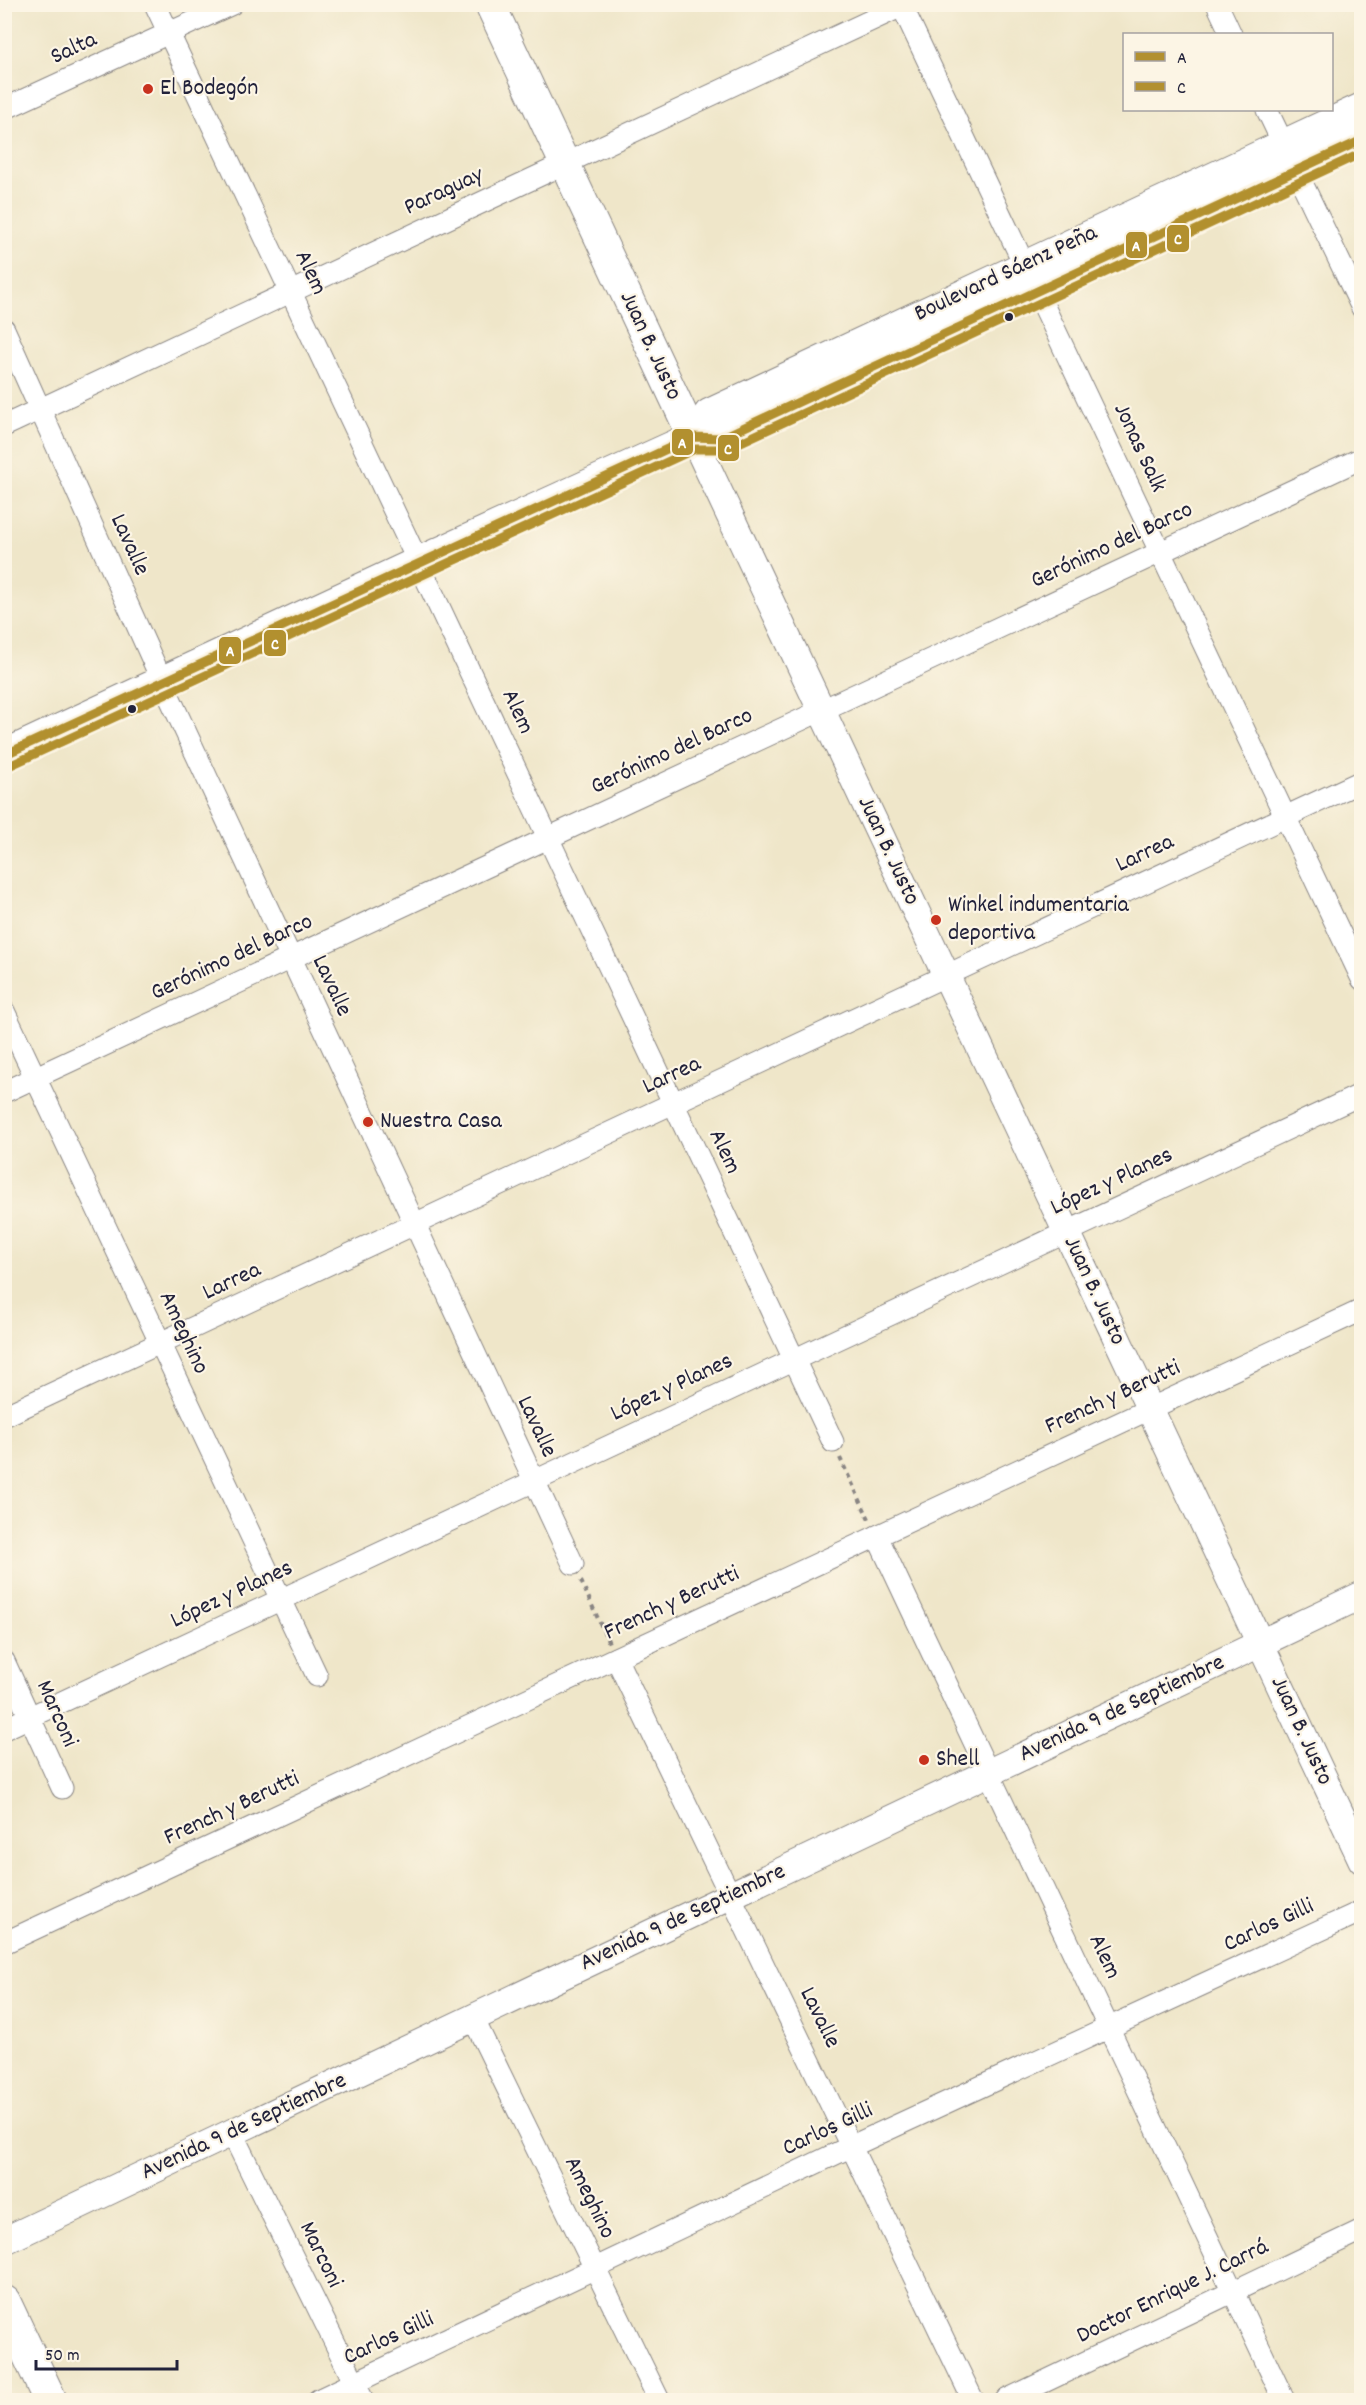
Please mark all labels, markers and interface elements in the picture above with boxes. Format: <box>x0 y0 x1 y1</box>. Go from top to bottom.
street label: Salta <box>45 23 103 74</box>
legend <box>1123 33 1333 111</box>
text: A <box>1177 47 1187 72</box>
place label: El Bodegón <box>160 72 258 106</box>
text: C <box>1177 77 1186 102</box>
marker: El Bodegón <box>141 82 155 96</box>
street label: Paraguay <box>399 158 490 225</box>
street label: Boulevard Sáenz Peña <box>909 216 1104 331</box>
line badge: C <box>1166 224 1190 253</box>
text: C <box>1174 229 1182 252</box>
line badge: A <box>1125 231 1148 259</box>
text: A <box>1132 236 1141 259</box>
street label: Alem <box>285 245 335 301</box>
street label: Juan B. Justo <box>610 286 690 406</box>
unlabelled marker <box>1003 311 1015 323</box>
street label: Jonas Salk <box>1104 398 1174 498</box>
line badge: A <box>671 428 694 456</box>
text: A <box>678 433 687 456</box>
line badge: C <box>717 434 740 462</box>
text: C <box>724 439 732 462</box>
street label: Gerónimo del Barco <box>1025 494 1199 598</box>
street label: Lavalle <box>100 509 158 581</box>
line badge: C <box>263 629 287 657</box>
text: C <box>271 634 279 657</box>
line badge: A <box>218 636 242 665</box>
text: A <box>226 641 235 664</box>
street label: Alem <box>492 684 542 740</box>
street label: Gerónimo del Barco <box>585 700 759 804</box>
unlabelled marker <box>126 703 138 715</box>
street label: Juan B. Justo <box>848 791 928 911</box>
street label: Larrea <box>1110 825 1180 882</box>
place label: Winkel indumentaria deportiva <box>948 889 1129 951</box>
street label: Gerónimo del Barco <box>145 906 319 1010</box>
marker: Winkel indumentaria deportiva <box>929 913 943 927</box>
street label: Lavalle <box>302 950 360 1022</box>
street label: Larrea <box>637 1047 707 1104</box>
place label: Nuestra Casa <box>380 1105 503 1139</box>
marker: Nuestra Casa <box>361 1115 375 1129</box>
street label: Alem <box>699 1124 749 1180</box>
street label: López y Planes <box>1045 1139 1179 1225</box>
street label: Juan B. Justo <box>1054 1231 1134 1351</box>
street label: Larrea <box>197 1253 267 1310</box>
street label: Ameghino <box>149 1286 217 1380</box>
street label: López y Planes <box>605 1345 739 1431</box>
street label: French y Berutti <box>1040 1352 1186 1444</box>
street label: Lavalle <box>507 1391 565 1463</box>
street label: López y Planes <box>165 1552 299 1638</box>
street label: French y Berutti <box>599 1558 745 1650</box>
street label: Avenida 9 de Septiembre <box>1014 1646 1230 1772</box>
street label: Juan B. Justo <box>1261 1671 1341 1791</box>
street label: Marconi <box>26 1675 86 1753</box>
place label: Shell <box>936 1743 980 1777</box>
marker: Shell <box>917 1753 931 1767</box>
street label: French y Berutti <box>159 1763 305 1855</box>
street label: Avenida 9 de Septiembre <box>575 1855 791 1981</box>
street label: Carlos Gilli <box>1218 1890 1320 1962</box>
street label: Alem <box>1079 1929 1129 1985</box>
street label: Lavalle <box>790 1982 848 2054</box>
street label: Avenida 9 de Septiembre <box>136 2064 352 2190</box>
street label: Carlos Gilli <box>777 2094 879 2166</box>
street label: Ameghino <box>554 2151 624 2245</box>
street label: Marconi <box>289 2216 351 2294</box>
street label: Doctor Enrique J. Carrá <box>1071 2231 1275 2353</box>
street label: Carlos Gilli <box>338 2303 440 2375</box>
scale bar <box>36 2333 177 2371</box>
text: 50 m <box>45 2344 80 2369</box>

